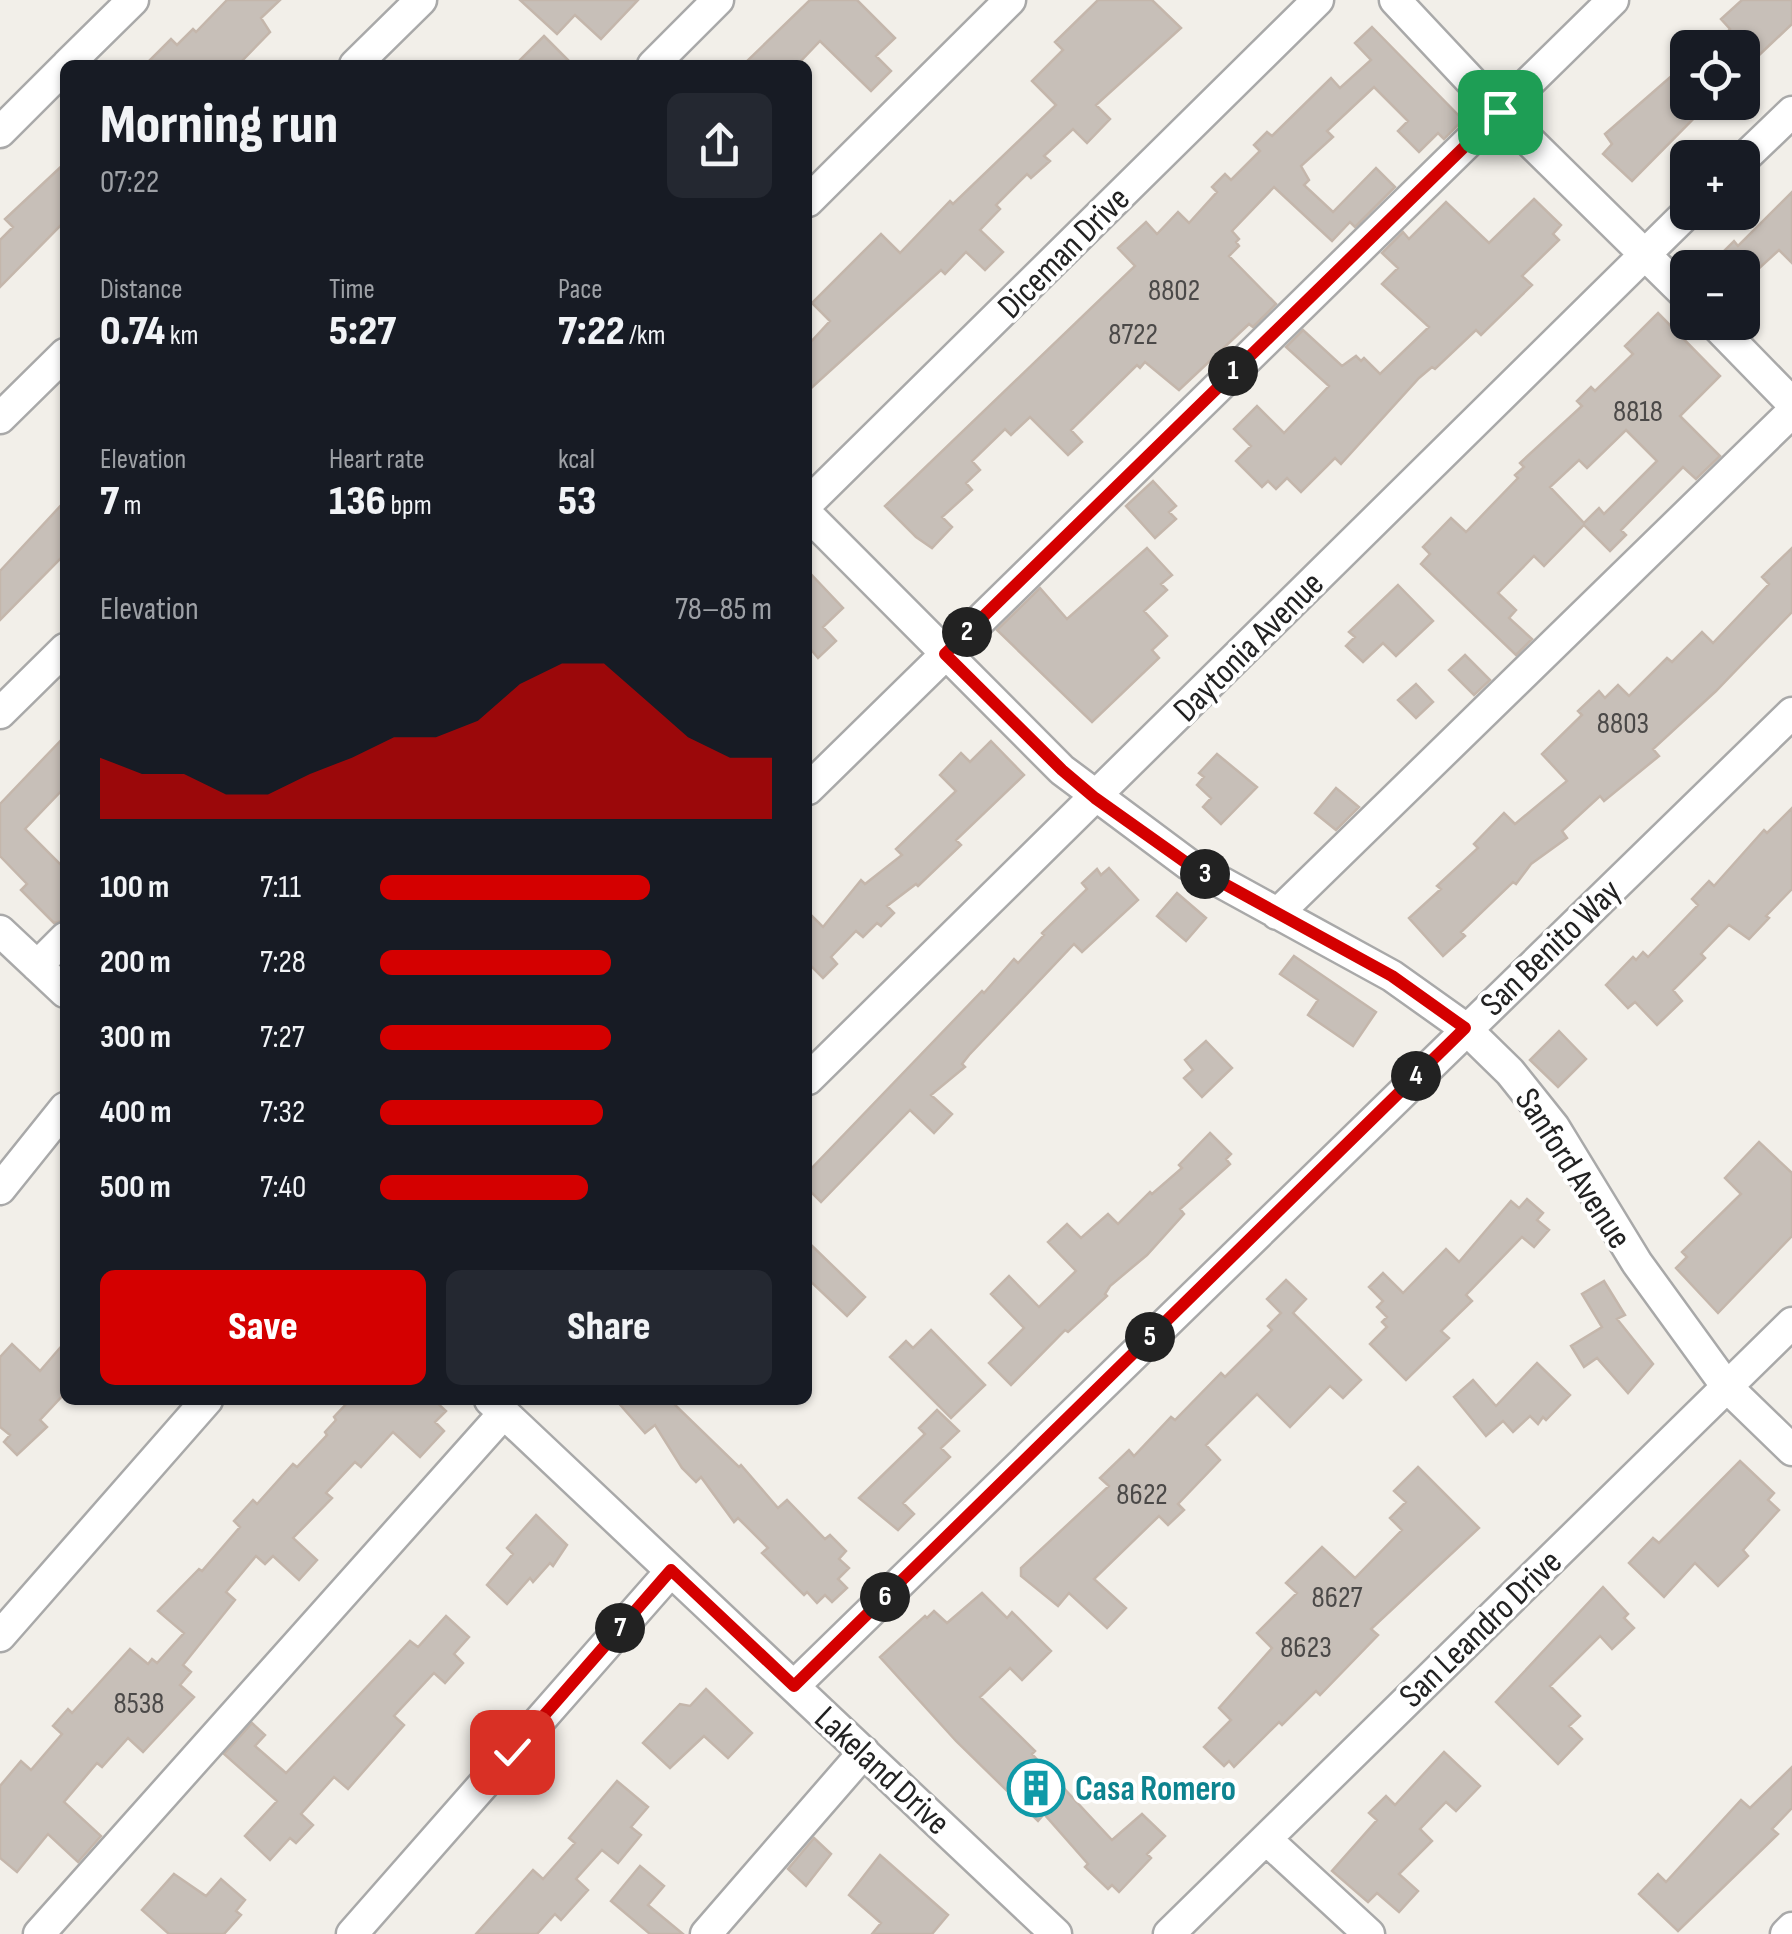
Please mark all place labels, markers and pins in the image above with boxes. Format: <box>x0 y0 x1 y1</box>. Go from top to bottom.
pin <box>1458 70 1543 155</box>
pin: 1 <box>1208 346 1258 396</box>
pin: 2 <box>942 607 992 657</box>
pin: 3 <box>1180 849 1230 899</box>
pin: 4 <box>1391 1051 1441 1101</box>
pin: 5 <box>1125 1312 1175 1362</box>
pin: 6 <box>860 1572 910 1622</box>
pin: 7 <box>595 1603 645 1653</box>
pin <box>470 1710 555 1795</box>
building icon: Casa Romero <box>1006 1758 1066 1818</box>
place label: Casa Romero <box>1075 1768 1236 1811</box>

